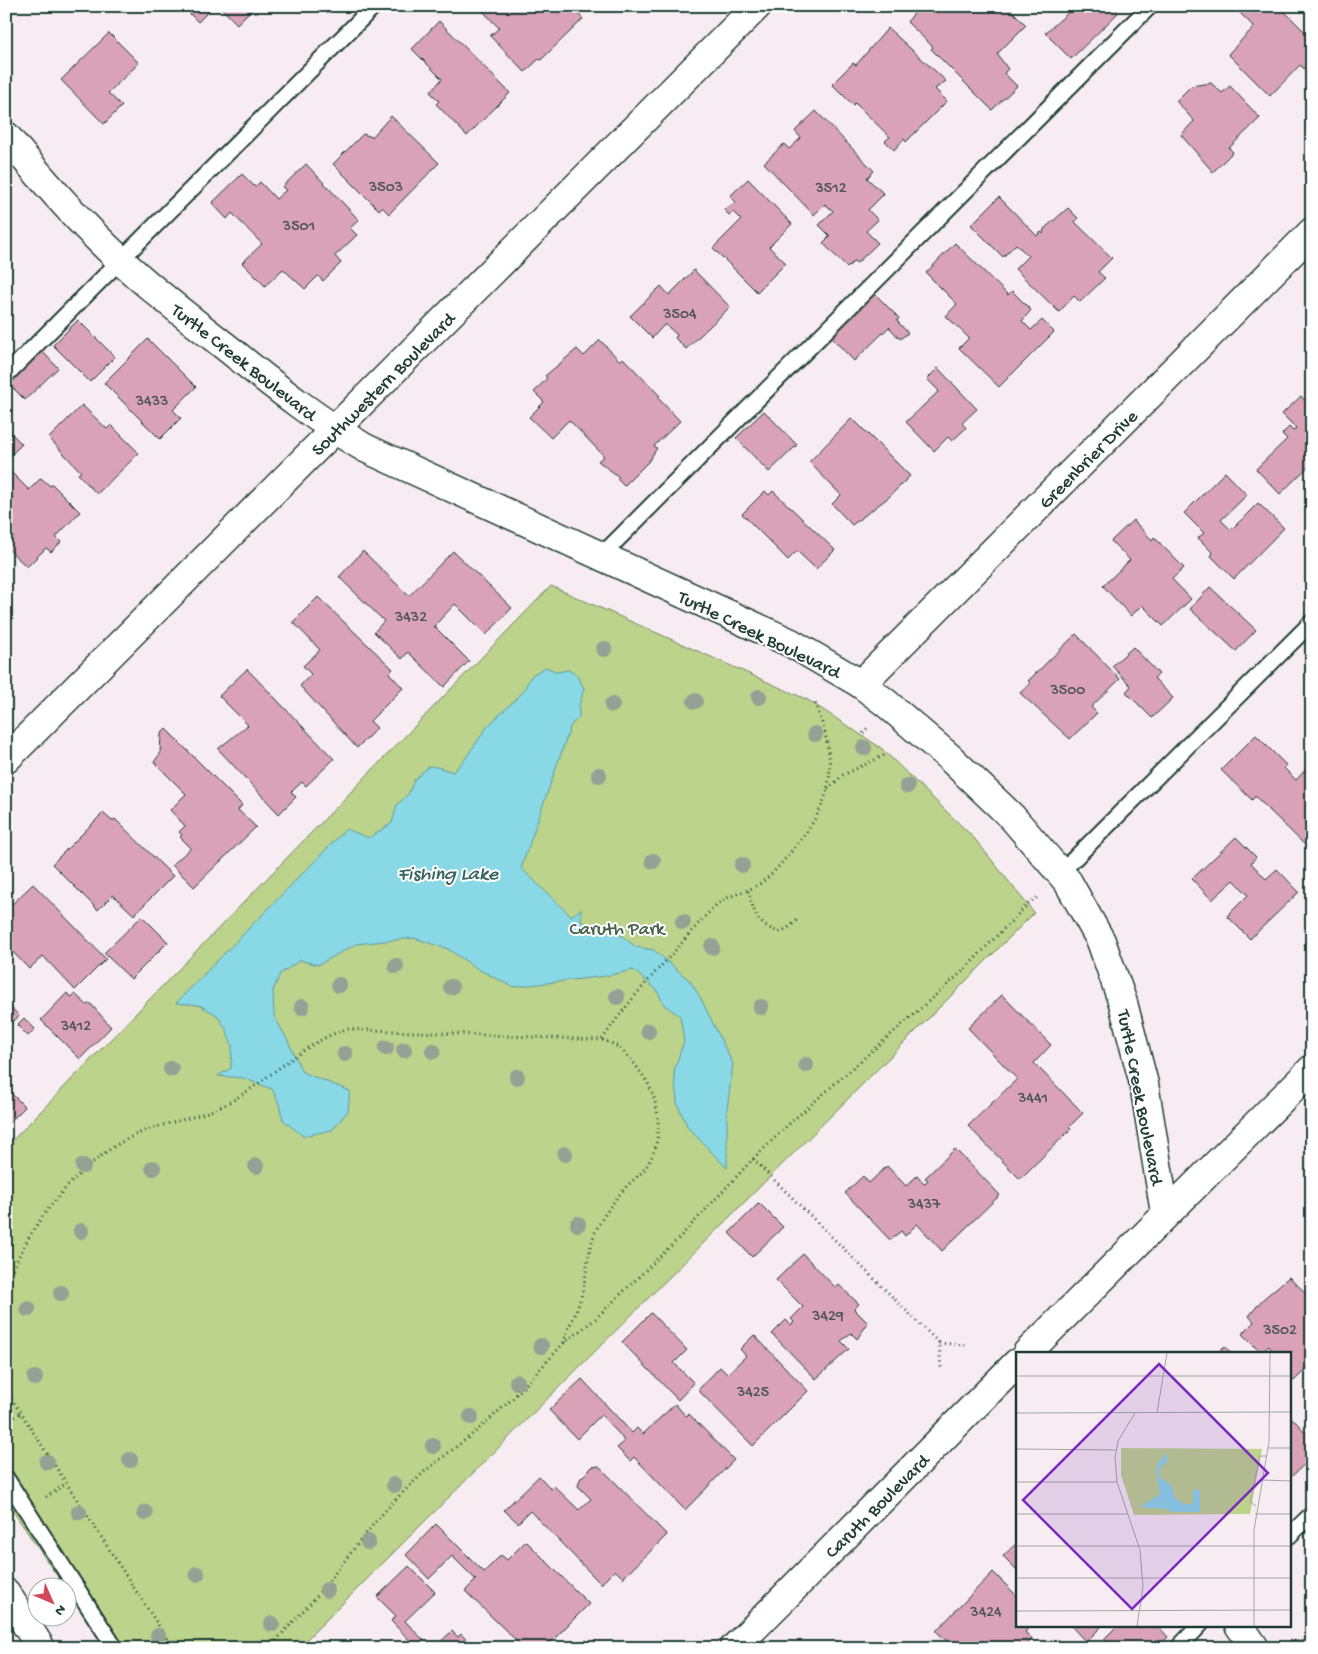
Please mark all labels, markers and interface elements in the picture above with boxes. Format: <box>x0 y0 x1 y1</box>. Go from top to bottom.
house number: 3503 <box>368 179 403 198</box>
house number: 3512 <box>814 180 847 199</box>
house number: 3501 <box>282 218 315 237</box>
street label: Turtle Creek Boulevard <box>165 299 322 429</box>
house number: 3504 <box>662 306 697 325</box>
street label: Southwestern Boulevard <box>308 307 463 462</box>
house number: 3433 <box>135 393 168 412</box>
street label: Greenbrier Drive <box>1035 406 1144 515</box>
street label: Turtle Creek Boulevard <box>672 586 845 686</box>
house number: 3432 <box>394 609 427 628</box>
house number: 3500 <box>1050 682 1085 701</box>
water label: Fishing Lake <box>398 864 499 887</box>
park label: Caruth Park <box>569 919 666 942</box>
street label: Turtle Creek Boulevard <box>1110 1007 1167 1189</box>
house number: 3412 <box>60 1018 91 1037</box>
house number: 3441 <box>1017 1090 1048 1109</box>
house number: 3437 <box>907 1196 941 1215</box>
house number: 3429 <box>811 1308 844 1327</box>
house number: 3502 <box>1262 1322 1297 1341</box>
inset map <box>1016 1352 1290 1626</box>
house number: 3425 <box>736 1384 769 1403</box>
street label: Caruth Boulevard <box>821 1449 937 1564</box>
north arrow <box>28 1576 78 1626</box>
text: N <box>50 1600 69 1619</box>
house number: 3424 <box>969 1604 1002 1623</box>

